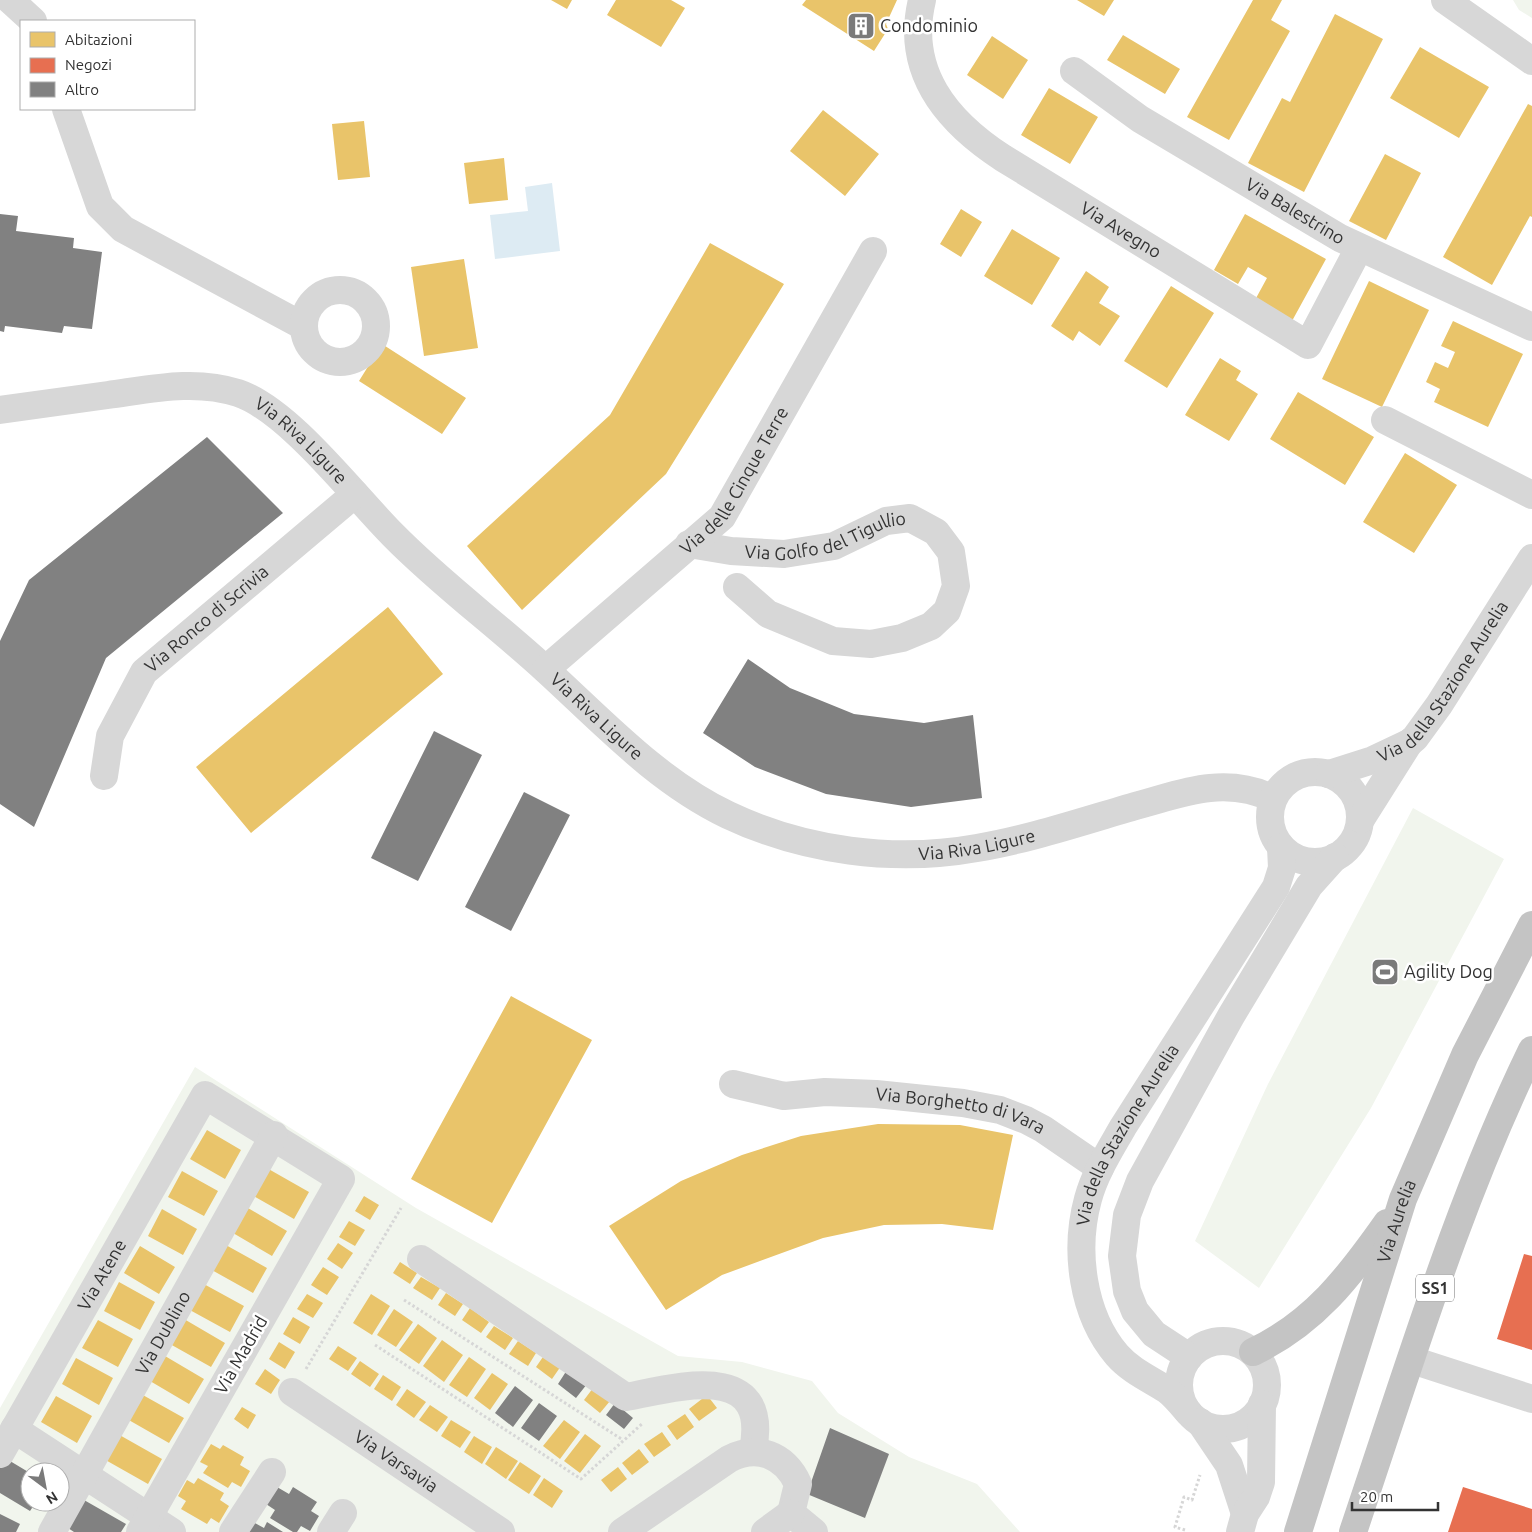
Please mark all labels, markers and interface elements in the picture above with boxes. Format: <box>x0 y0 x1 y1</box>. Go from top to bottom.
building icon: Condominio <box>846 11 876 41</box>
place label: Condominio <box>880 15 978 35</box>
legend <box>20 20 195 110</box>
text: Abitazioni <box>65 31 132 48</box>
text: Negozi <box>65 56 112 73</box>
text: Altro <box>65 81 99 98</box>
street label: Via Balestrino <box>1242 173 1349 248</box>
street label: Via Avegno <box>1077 197 1165 262</box>
street label: Via Riva Ligure <box>252 392 352 487</box>
street label: Via delle Cinque Terre <box>675 403 792 558</box>
street label: Via Golfo del Tigullio <box>744 508 907 563</box>
street label: Via Ronco di Scrivia <box>140 561 272 676</box>
street label: Via della Stazione Aurelia <box>1374 597 1511 766</box>
street label: Via Riva Ligure <box>547 668 647 763</box>
street label: Via Riva Ligure <box>918 825 1037 863</box>
sports icon: Agility Dog <box>1370 957 1400 987</box>
place label: Agility Dog <box>1404 961 1493 981</box>
street label: Via della Stazione Aurelia <box>1072 1040 1182 1227</box>
street label: Via Borghetto di Vara <box>875 1083 1049 1137</box>
street label: Via Aurelia <box>1372 1176 1419 1265</box>
street label: Via Atene <box>73 1235 129 1314</box>
road number: SS1 <box>1416 1275 1454 1302</box>
street label: Via Dublino <box>131 1287 194 1378</box>
street label: Via Madrid <box>210 1312 271 1397</box>
street label: Via Varsavia <box>351 1426 442 1496</box>
north arrow <box>20 1462 70 1512</box>
scale bar <box>1352 1480 1438 1512</box>
text: N <box>43 1488 61 1508</box>
text: 20 m <box>1360 1488 1393 1505</box>

